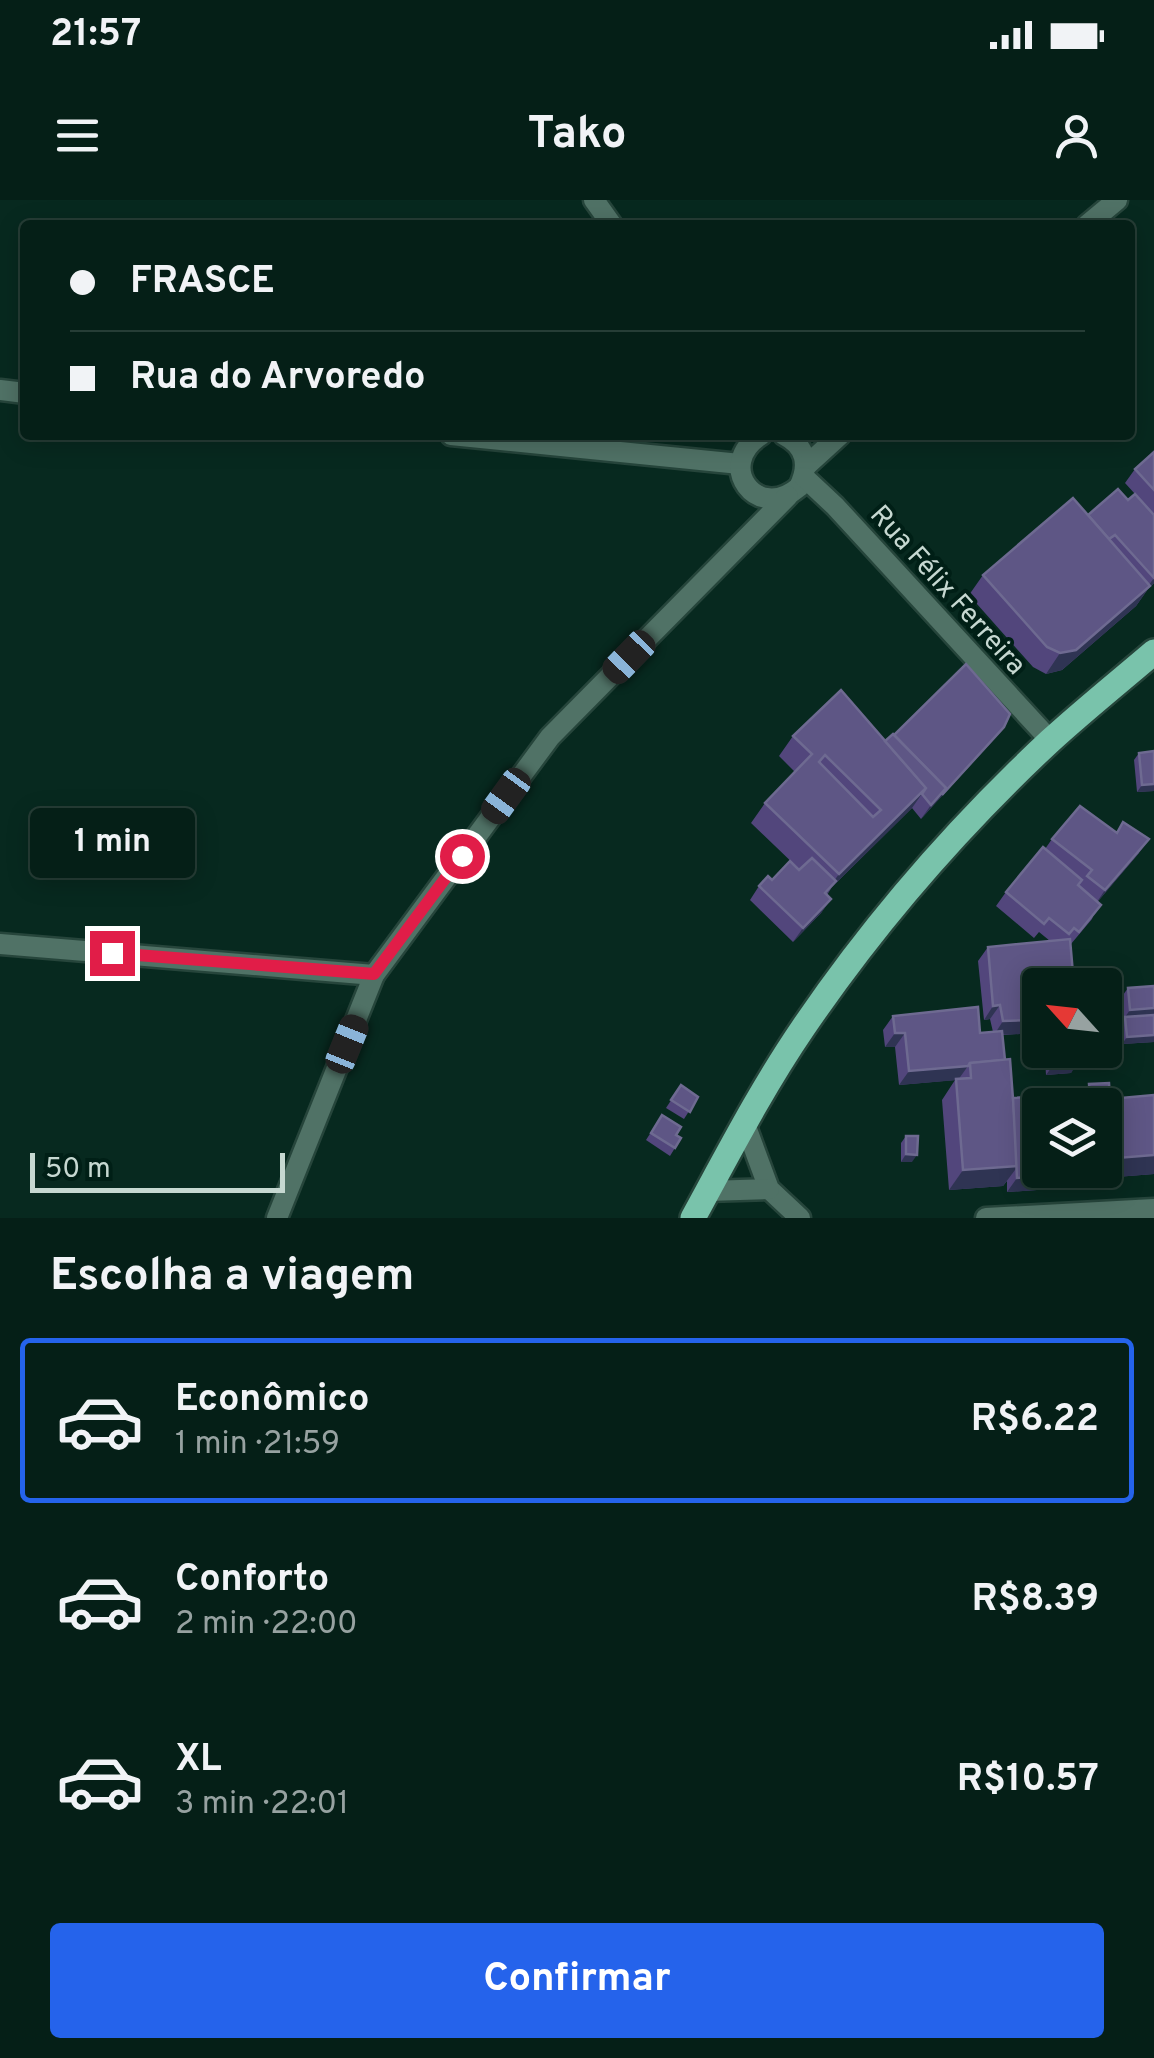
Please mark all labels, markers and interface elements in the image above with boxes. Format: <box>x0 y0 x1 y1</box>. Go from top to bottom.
text: 21:57 <box>50 11 141 60</box>
text: Tako <box>528 107 626 164</box>
icon: menu <box>50 108 105 163</box>
icon: person <box>1049 108 1104 163</box>
text: FRASCE <box>130 258 275 307</box>
text: Rua do Arvoredo <box>130 354 426 403</box>
street label: Rua Félix Ferreira <box>861 498 1033 684</box>
car <box>597 625 661 689</box>
car <box>476 763 536 829</box>
callout: 1 min <box>29 808 194 878</box>
text: 1 min <box>74 823 151 863</box>
route start <box>440 834 485 879</box>
route end <box>90 931 135 976</box>
north arrow <box>1022 968 1122 1068</box>
map controls <box>1022 968 1122 1188</box>
car <box>322 1011 372 1077</box>
button: layers <box>1022 1088 1122 1188</box>
scale bar <box>30 1148 285 1193</box>
text: 50 m <box>45 1152 111 1188</box>
text: Escolha a viagem <box>50 1249 415 1306</box>
icon: car <box>55 1376 145 1466</box>
text: Econômico <box>175 1376 370 1425</box>
text: R$6.22 <box>971 1396 1099 1445</box>
text: 1 min · 21:59 <box>175 1425 340 1465</box>
icon: car <box>55 1556 145 1646</box>
text: Conforto <box>175 1556 329 1605</box>
text: R$8.39 <box>972 1576 1099 1625</box>
text: 2 min · 22:00 <box>175 1605 358 1645</box>
icon: car <box>55 1736 145 1826</box>
text: XL <box>175 1736 222 1785</box>
text: R$10.57 <box>957 1756 1099 1805</box>
text: 3 min · 22:01 <box>175 1785 349 1825</box>
button: Confirmar <box>50 1923 1104 2038</box>

